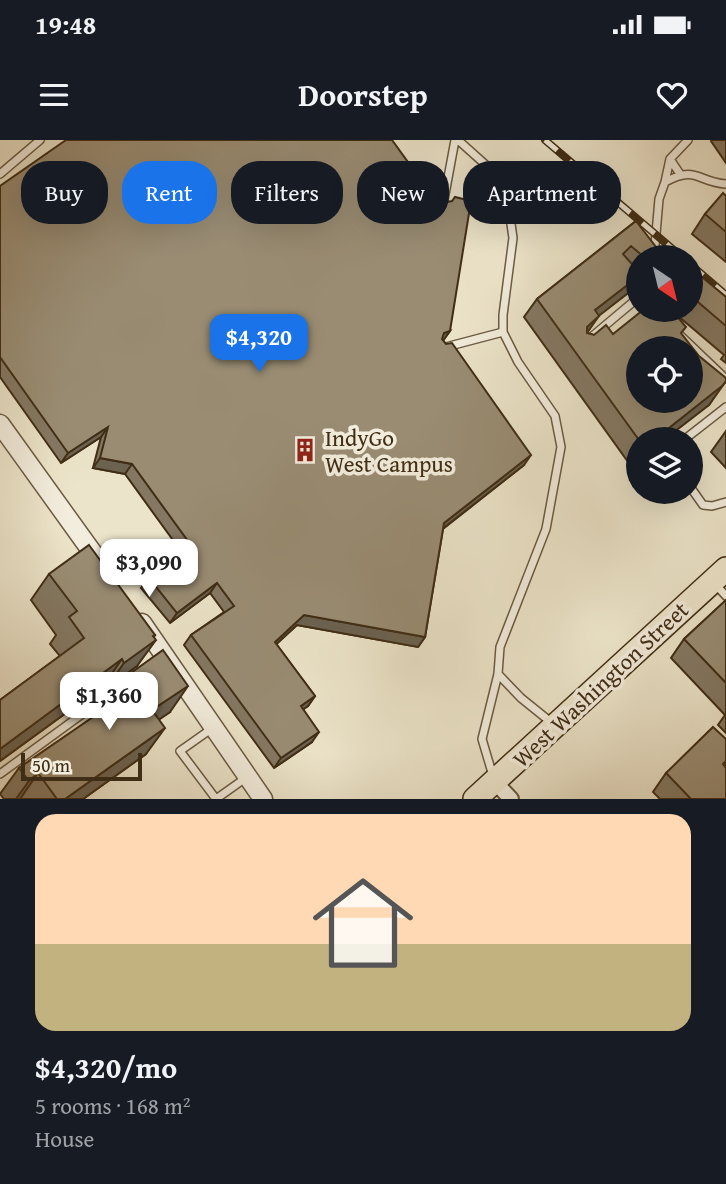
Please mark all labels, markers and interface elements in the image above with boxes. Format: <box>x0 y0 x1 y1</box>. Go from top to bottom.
text: 19:48 <box>35 5 96 44</box>
text: Doorstep <box>298 71 428 118</box>
icon: menu <box>35 76 73 114</box>
icon: heart <box>653 76 691 114</box>
chip: Buy <box>21 161 108 224</box>
chip: Rent <box>122 161 217 224</box>
chip: Filters <box>231 161 343 224</box>
chip: New <box>357 161 449 224</box>
chip: Apartment <box>463 161 621 224</box>
north arrow <box>626 245 704 322</box>
map controls <box>626 245 703 504</box>
pin: $4,320 <box>202 314 316 374</box>
text: $4,320 <box>226 320 292 353</box>
button: locate <box>626 336 703 413</box>
place label: IndyGo West Campus <box>325 421 453 480</box>
button: layers <box>626 427 703 504</box>
building icon: IndyGo West Campus <box>291 436 319 464</box>
pin: $3,090 <box>92 540 206 599</box>
text: $3,090 <box>116 545 182 578</box>
street label: West Washington Street <box>505 593 695 775</box>
pin: $1,360 <box>52 672 166 732</box>
text: $1,360 <box>76 678 142 711</box>
scale bar <box>21 750 142 782</box>
text: 50 m <box>32 751 70 779</box>
icon: home <box>300 860 426 986</box>
text: $4,320/mo <box>35 1045 177 1089</box>
text: 5 rooms · 168 m² <box>35 1089 190 1122</box>
text: House <box>35 1122 94 1155</box>

